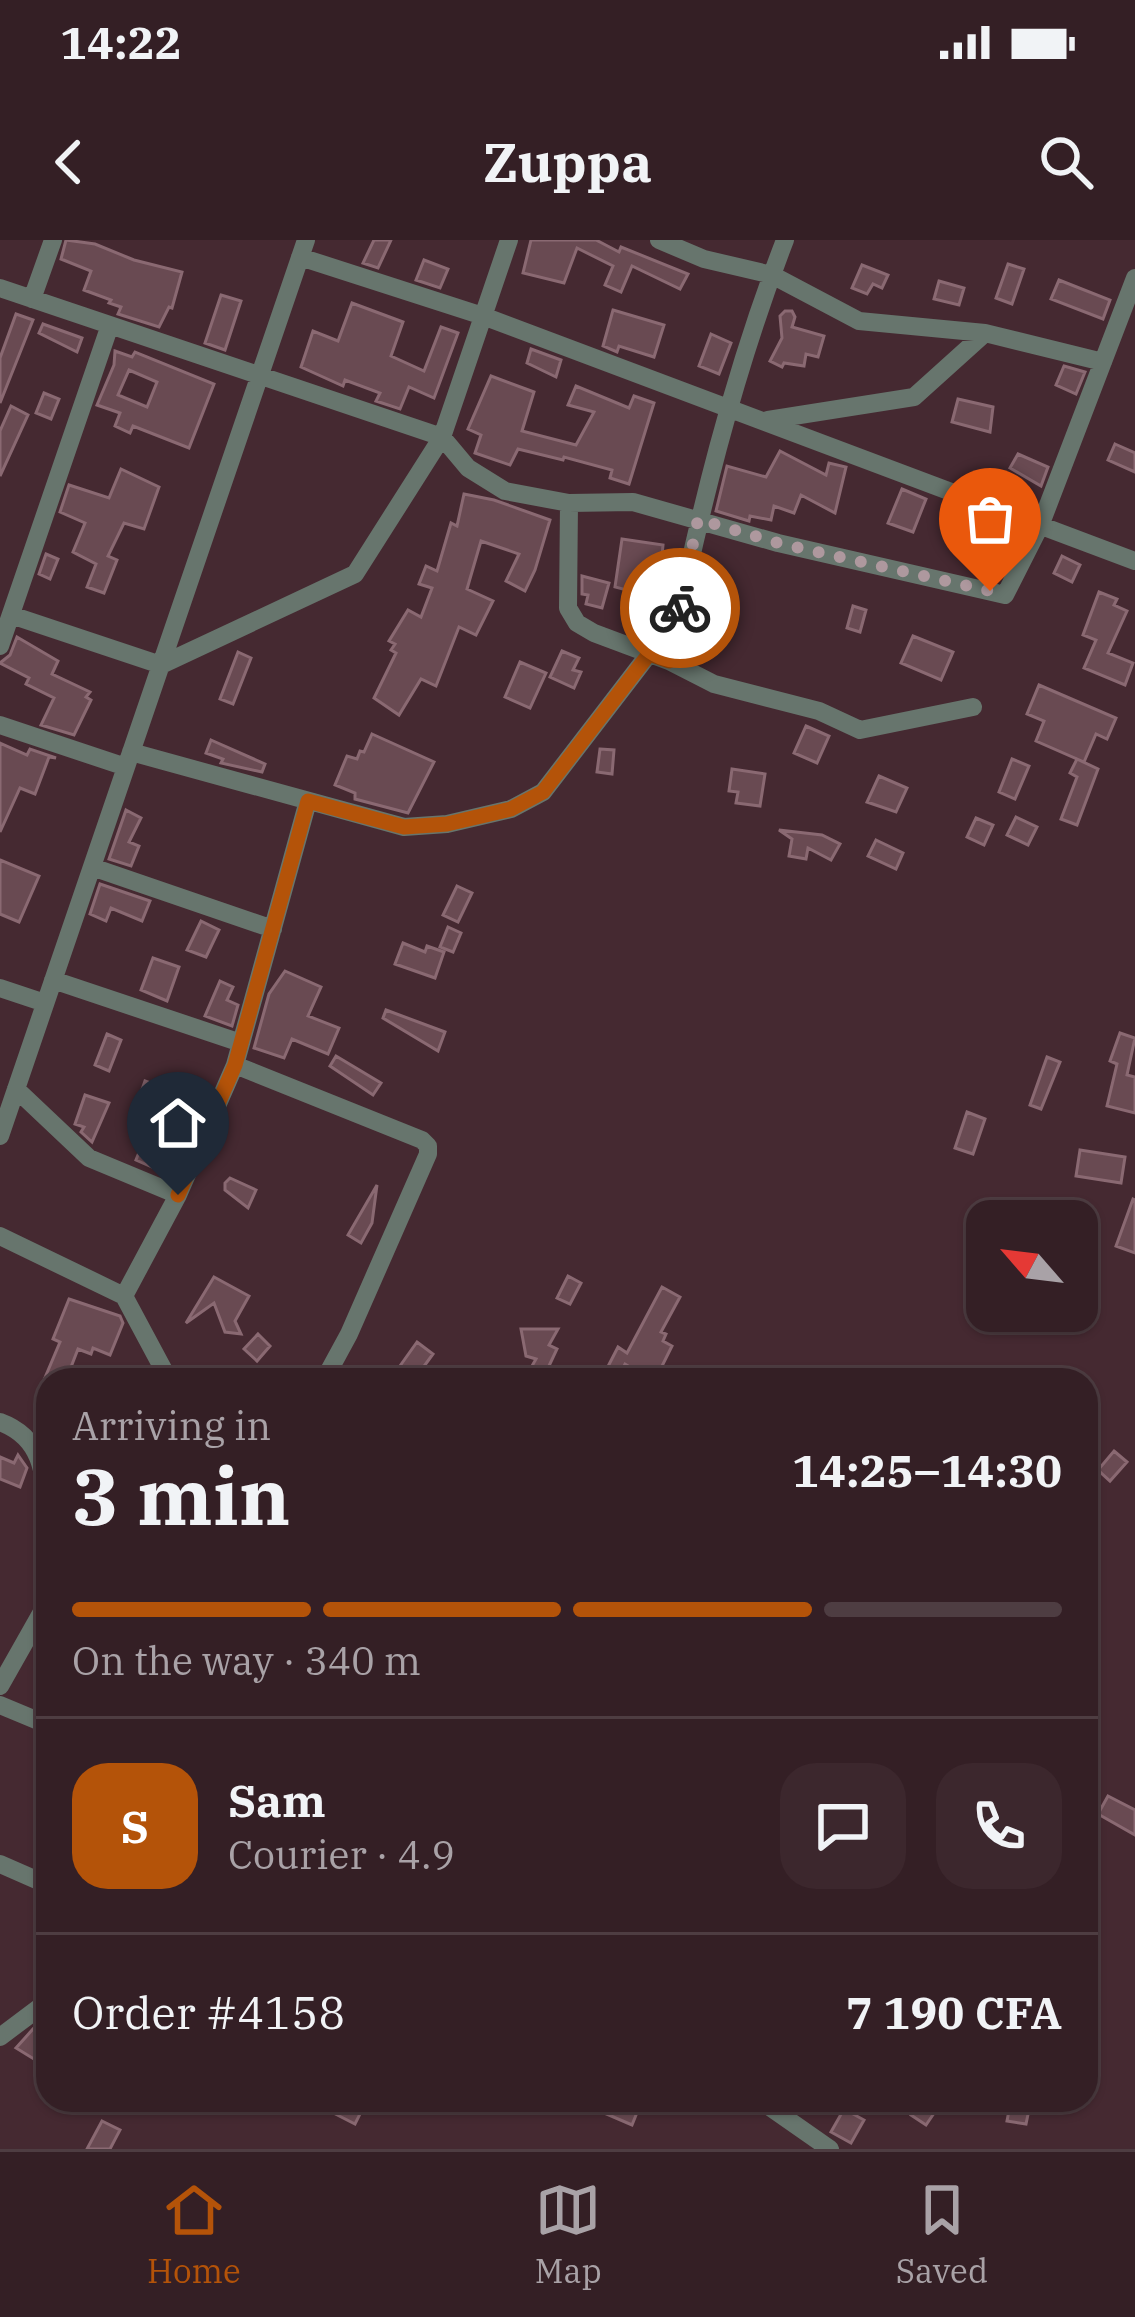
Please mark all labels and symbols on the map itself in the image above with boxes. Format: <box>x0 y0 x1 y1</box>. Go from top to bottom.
pin <box>939 468 1041 591</box>
courier <box>620 548 740 668</box>
pin <box>127 1072 229 1195</box>
north arrow <box>966 1200 1098 1332</box>

